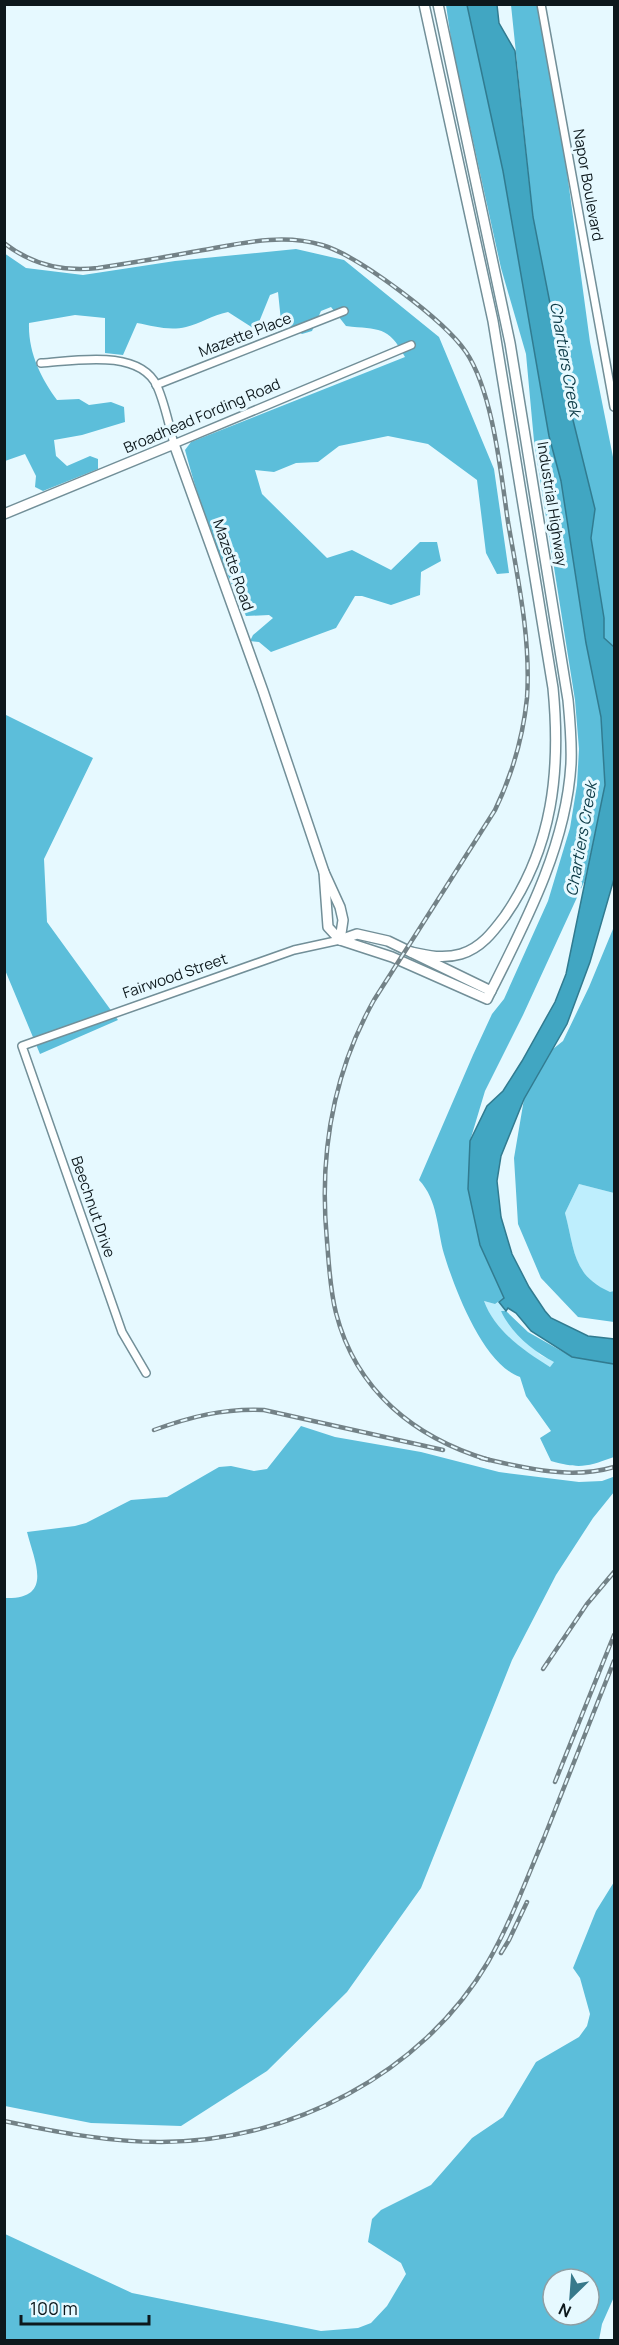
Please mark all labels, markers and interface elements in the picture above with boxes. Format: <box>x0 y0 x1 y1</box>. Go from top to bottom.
street label: Napor Boulevard <box>568 127 609 243</box>
water label: Chartiers Creek <box>545 300 587 420</box>
street label: Mazette Place <box>195 307 294 362</box>
street label: Broadhead Fording Road <box>120 373 283 458</box>
street label: Industrial Highway <box>532 440 573 568</box>
street label: Mazette Road <box>208 516 259 613</box>
water label: Chartiers Creek <box>560 778 602 898</box>
street label: Fairwood Street <box>120 948 230 1003</box>
street label: Beechnut Drive <box>66 1153 121 1261</box>
north arrow <box>541 2267 601 2327</box>
scale bar <box>21 2288 148 2326</box>
text: 100 m <box>30 2296 78 2320</box>
text: N <box>555 2298 575 2323</box>

